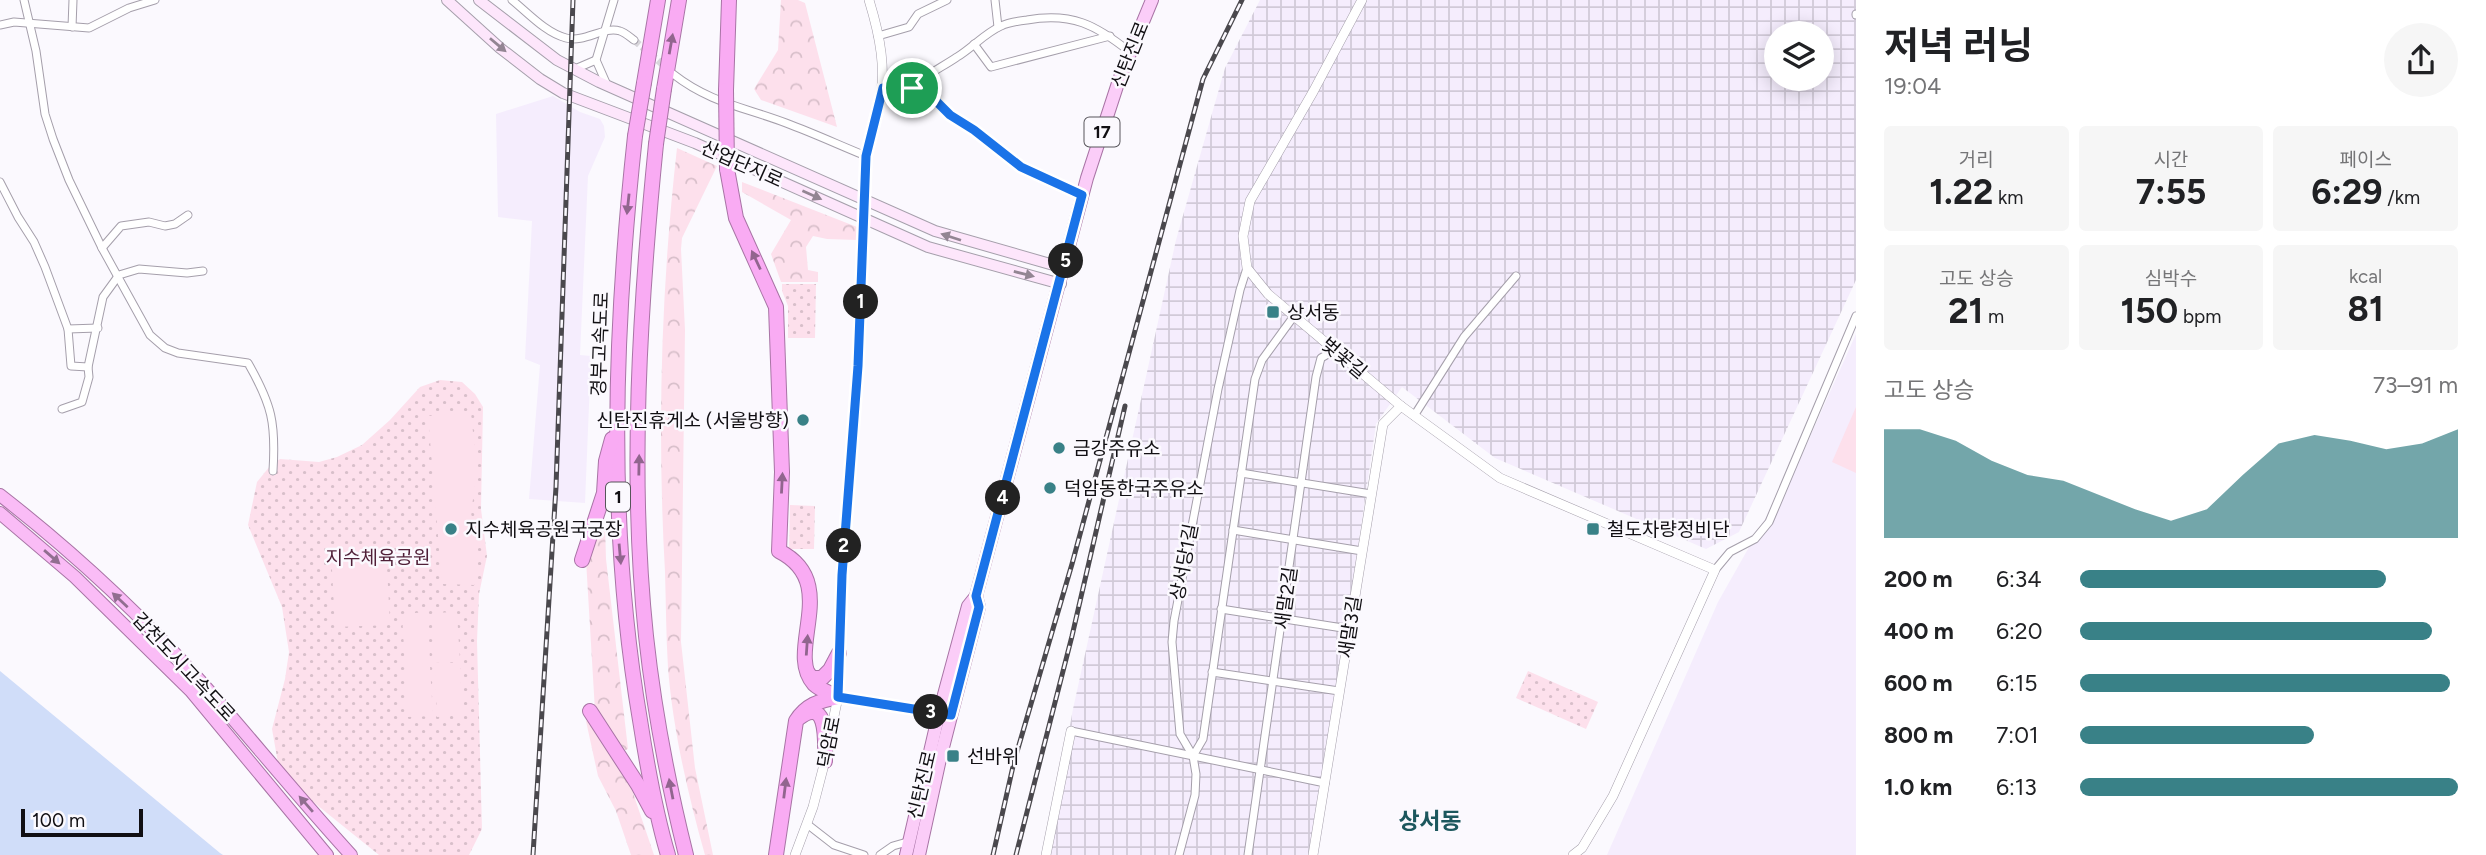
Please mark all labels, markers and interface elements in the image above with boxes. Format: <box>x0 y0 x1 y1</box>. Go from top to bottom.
street label: 신탄진로 <box>1106 18 1154 92</box>
map controls <box>1764 21 1834 91</box>
button: layers <box>1764 21 1834 91</box>
text: 저녁 러닝 <box>1884 23 2033 69</box>
button: share <box>2384 23 2458 97</box>
one-way arrow <box>666 33 677 55</box>
one-way arrow <box>489 37 506 52</box>
pin <box>882 58 942 118</box>
icon: arrive <box>893 69 931 107</box>
text: 19:04 <box>1884 72 1941 100</box>
road number: 17 <box>1084 118 1120 146</box>
street label: 산업단지로 <box>697 136 787 192</box>
text: 거리 <box>1959 148 1994 171</box>
text: 시간 <box>2154 148 2188 171</box>
text: 페이스 <box>2339 148 2392 171</box>
text: 1.22 <box>1929 171 1993 213</box>
text: 7:55 <box>2136 171 2206 213</box>
text: 6:29 <box>2311 171 2383 213</box>
text: km <box>1993 186 2023 209</box>
text: /km <box>2383 186 2420 209</box>
one-way arrow <box>801 190 822 201</box>
one-way arrow <box>622 193 633 215</box>
one-way arrow <box>941 231 962 241</box>
pin: 5 <box>1048 244 1084 278</box>
text: 5 <box>1060 249 1071 272</box>
one-way arrow <box>750 250 761 270</box>
text: kcal <box>2349 265 2382 288</box>
text: 고도 상승 <box>1939 267 2014 290</box>
text: 심박수 <box>2145 267 2197 290</box>
one-way arrow <box>1013 269 1035 280</box>
pin: 1 <box>844 284 878 320</box>
text: 81 <box>2348 288 2384 330</box>
text: 1 <box>856 290 865 313</box>
text: 21 <box>1948 290 1983 332</box>
text: 150 <box>2120 290 2178 332</box>
street label: 경부고속도로 <box>587 291 613 397</box>
place label: 상서동 <box>1287 301 1339 324</box>
marker: 상서동 <box>1265 304 1281 320</box>
text: m <box>1983 305 2004 328</box>
text: bpm <box>2178 305 2222 328</box>
street label: 벚꽃길 <box>1317 332 1371 384</box>
text: 73–91 m <box>2373 371 2458 399</box>
text: 고도 상승 <box>1884 376 1974 404</box>
place label: 신탄진휴게소 (서울방향) <box>596 409 789 432</box>
marker: 신탄진휴게소 (서울방향) <box>795 412 811 428</box>
place label: 금강주유소 <box>1073 437 1160 460</box>
marker: 금강주유소 <box>1051 440 1067 456</box>
one-way arrow <box>633 454 645 476</box>
one-way arrow <box>776 472 787 494</box>
place label: 덕암동한국주유소 <box>1064 477 1204 500</box>
pin: 4 <box>986 480 1020 516</box>
marker: 덕암동한국주유소 <box>1042 480 1058 496</box>
road number: 1 <box>606 482 630 512</box>
text: 4 <box>996 486 1009 509</box>
place label: 지수체육공원국궁장 <box>465 518 622 541</box>
place label: 철도차량정비단 <box>1607 518 1730 541</box>
marker: 지수체육공원국궁장 <box>443 521 459 537</box>
marker: 철도차량정비단 <box>1585 521 1601 537</box>
street label: 상서당1길 <box>1165 522 1203 602</box>
pin: 2 <box>826 528 862 564</box>
text: 2 <box>838 534 849 557</box>
one-way arrow <box>615 543 626 565</box>
park label: 지수체육공원 <box>326 546 430 569</box>
one-way arrow <box>44 549 61 564</box>
street label: 새말2길 <box>1270 565 1302 631</box>
text: 200 m <box>1884 565 1953 593</box>
text: 6:34 <box>1996 565 2042 593</box>
one-way arrow <box>112 592 129 608</box>
street label: 새말3길 <box>1334 594 1366 660</box>
street label: 갑천도시고속도로 <box>128 608 240 726</box>
text: 400 m <box>1884 617 1954 645</box>
text: 6:20 <box>1996 617 2042 645</box>
one-way arrow <box>801 634 812 656</box>
text: 600 m <box>1884 669 1953 697</box>
text: 6:15 <box>1996 669 2038 697</box>
pin: 3 <box>914 694 948 730</box>
text: 3 <box>925 700 936 723</box>
street label: 덕암로 <box>813 714 845 770</box>
text: 800 m <box>1884 721 1953 749</box>
text: 7:01 <box>1996 721 2038 749</box>
place label: 선바위 <box>967 745 1019 768</box>
street label: 신탄진로 <box>903 748 941 822</box>
marker: 선바위 <box>945 748 961 764</box>
text: 1.0 km <box>1884 773 1952 801</box>
text: 6:13 <box>1996 773 2037 801</box>
one-way arrow <box>665 777 676 799</box>
one-way arrow <box>780 777 791 799</box>
one-way arrow <box>298 795 314 813</box>
scale bar <box>21 806 144 838</box>
district label: 상서동 <box>1398 807 1462 835</box>
text: 100 m <box>32 809 85 832</box>

